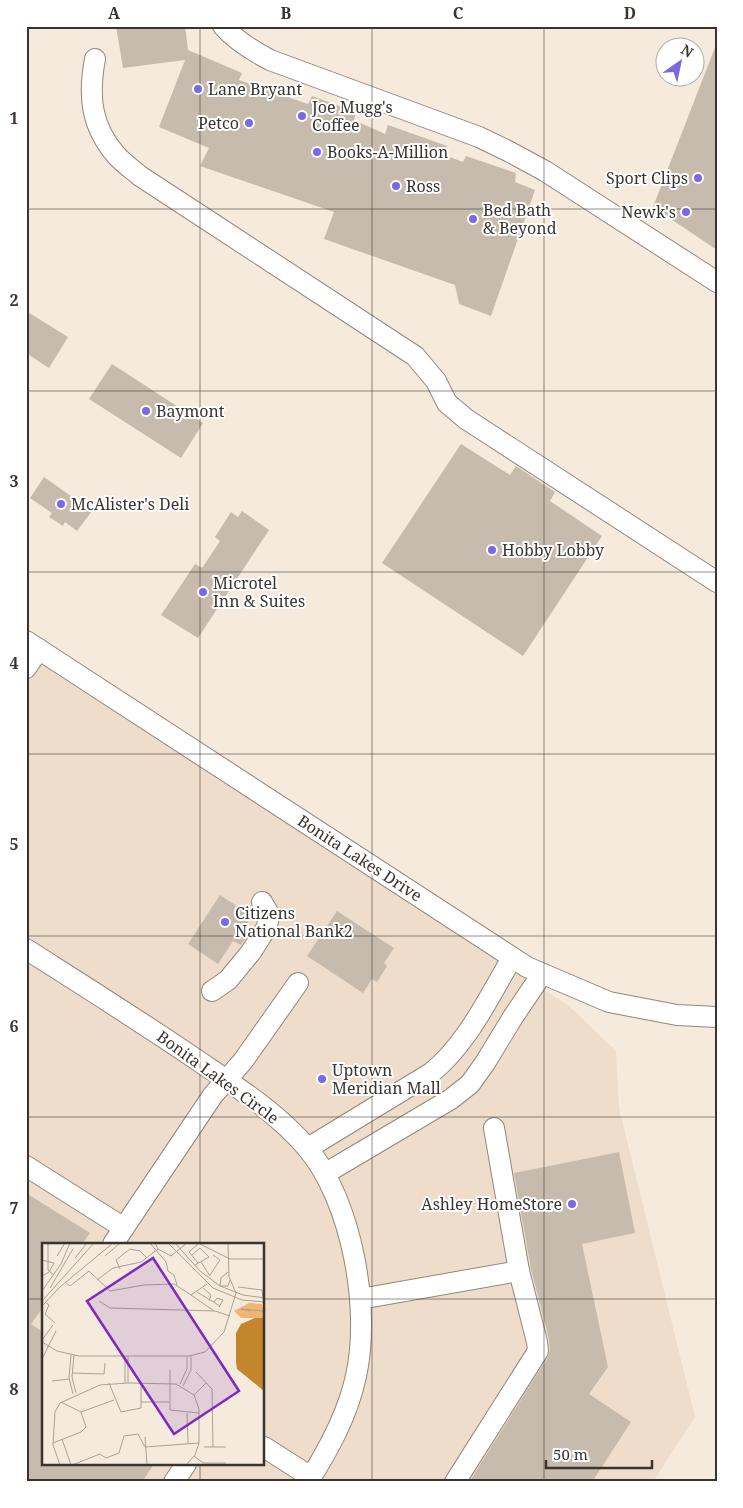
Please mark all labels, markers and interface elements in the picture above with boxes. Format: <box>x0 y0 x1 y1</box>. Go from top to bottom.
text: A <box>108 2 121 24</box>
text: B <box>281 2 292 24</box>
text: C <box>453 2 464 24</box>
text: D <box>624 2 636 24</box>
north arrow <box>656 38 706 88</box>
text: N <box>678 40 697 62</box>
place label: Lane Bryant <box>208 78 302 100</box>
marker: Lane Bryant <box>192 83 204 95</box>
place label: Joe Mugg's Coffee <box>311 96 393 136</box>
text: 1 <box>9 107 19 129</box>
marker: Joe Mugg's Coffee <box>296 110 308 122</box>
place label: Petco <box>198 112 239 134</box>
marker: Petco <box>243 117 255 129</box>
place label: Books-A-Million <box>327 141 448 163</box>
marker: Books-A-Million <box>311 146 323 158</box>
place label: Sport Clips <box>606 167 688 189</box>
marker: Sport Clips <box>692 172 704 184</box>
place label: Ross <box>406 175 440 197</box>
marker: Ross <box>390 180 402 192</box>
place label: Bed Bath & Beyond <box>483 199 557 239</box>
place label: Newk's <box>621 201 676 223</box>
marker: Newk's <box>680 206 692 218</box>
marker: Bed Bath & Beyond <box>467 213 479 225</box>
text: 2 <box>9 289 19 311</box>
place label: Baymont <box>156 400 225 422</box>
marker: Baymont <box>140 405 152 417</box>
text: 3 <box>9 470 19 492</box>
place label: McAlister's Deli <box>71 493 189 515</box>
marker: McAlister's Deli <box>55 498 67 510</box>
place label: Hobby Lobby <box>502 539 605 561</box>
marker: Hobby Lobby <box>486 544 498 556</box>
place label: Microtel Inn & Suites <box>213 572 305 612</box>
marker: Microtel Inn & Suites <box>197 586 209 598</box>
text: 4 <box>9 652 19 674</box>
street label: Bonita Lakes Drive <box>294 810 426 906</box>
text: 5 <box>9 833 19 855</box>
place label: Citizens National Bank2 <box>235 902 353 942</box>
marker: Citizens National Bank2 <box>219 916 231 928</box>
text: 6 <box>9 1015 19 1037</box>
street label: Bonita Lakes Circle <box>153 1025 283 1129</box>
place label: Uptown Meridian Mall <box>332 1059 441 1099</box>
marker: Uptown Meridian Mall <box>316 1073 328 1085</box>
place label: Ashley HomeStore <box>421 1193 562 1215</box>
text: 7 <box>9 1197 19 1219</box>
marker: Ashley HomeStore <box>566 1198 578 1210</box>
inset map <box>42 1243 265 1466</box>
text: 8 <box>9 1378 19 1400</box>
scale bar <box>546 1438 652 1470</box>
text: 50 m <box>553 1444 588 1464</box>

